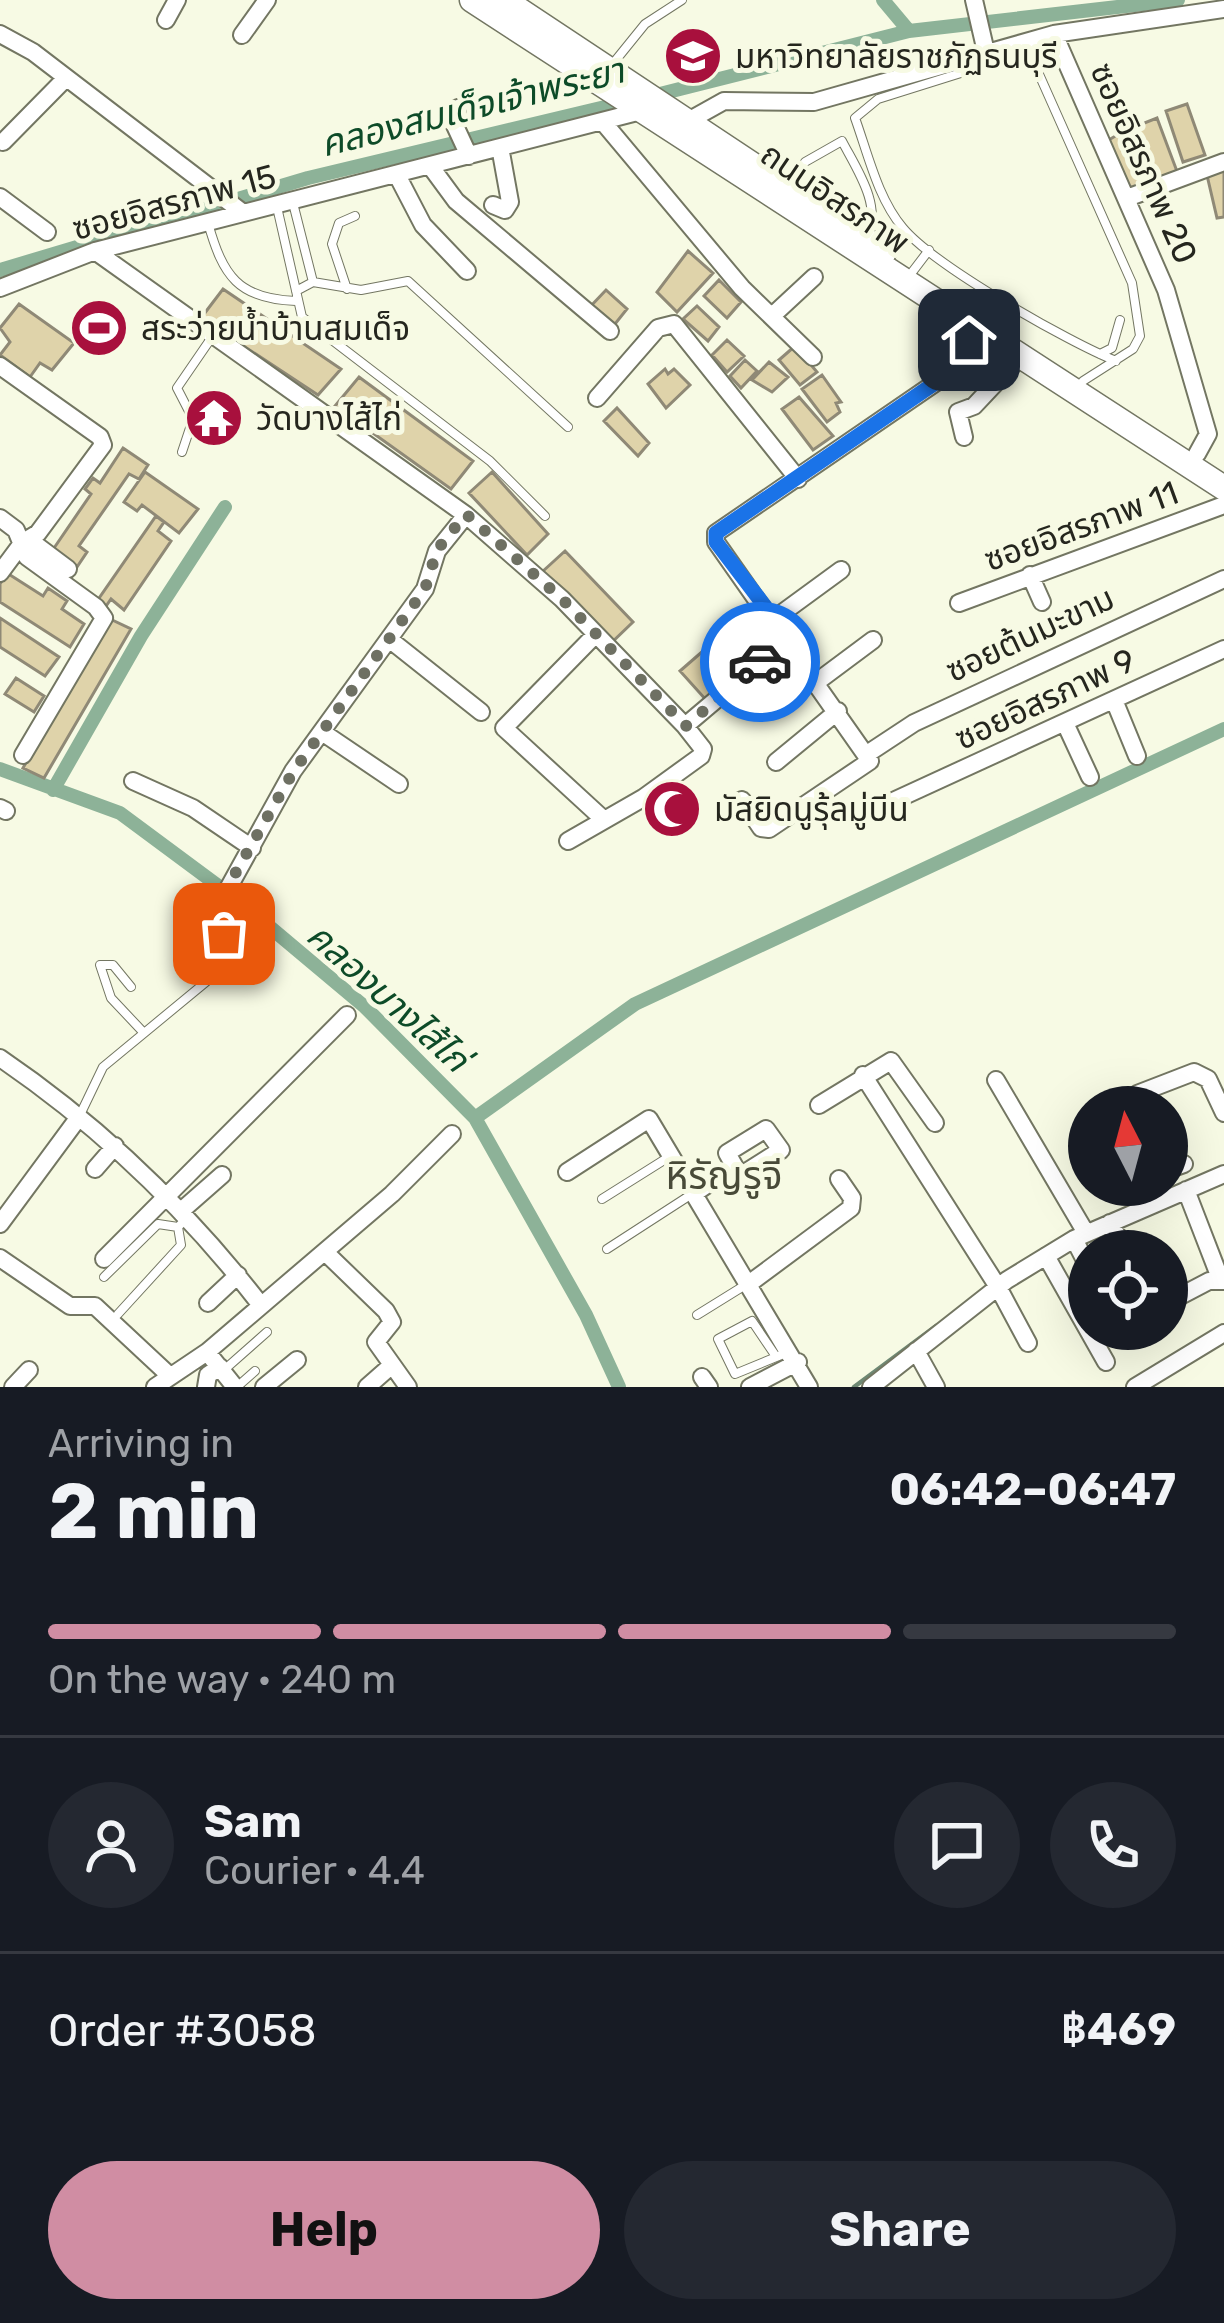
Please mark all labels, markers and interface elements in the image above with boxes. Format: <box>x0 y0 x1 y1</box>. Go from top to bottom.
school or university icon: มหาวิทยาลัยราชภัฏธนบุรี <box>662 25 724 87</box>
place label: มหาวิทยาลัยราชภัฏธนบุรี <box>735 37 1057 77</box>
water label: คลองสมเด็จเจ้าพระยา <box>316 48 629 165</box>
street label: ซอยอิสรภาพ 20 <box>1082 57 1206 269</box>
street label: ถนนอิสรภาพ <box>753 134 917 262</box>
street label: ซอยอิสรภาพ 15 <box>68 156 280 248</box>
pin <box>918 289 1020 391</box>
sports icon: สระว่ายน้ำบ้านสมเด็จ <box>68 297 130 359</box>
place label: สระว่ายน้ำบ้านสมเด็จ <box>141 306 410 348</box>
icon: home <box>936 307 1002 373</box>
temple icon: วัดบางไส้ไก่ <box>183 387 245 449</box>
place label: วัดบางไส้ไก่ <box>256 399 402 438</box>
street label: ซอยอิสรภาพ 11 <box>979 473 1183 579</box>
street label: ซอยต้นมะขาม <box>940 578 1120 690</box>
courier <box>700 602 820 722</box>
icon: car <box>727 629 793 695</box>
street label: ซอยอิสรภาพ 9 <box>949 640 1141 758</box>
mosque icon: มัสยิดนูรุ้ลมู่บีน <box>641 778 703 840</box>
place label: มัสยิดนูรุ้ลมู่บีน <box>714 790 909 830</box>
pin <box>173 883 275 985</box>
icon: bag <box>191 901 257 967</box>
water label: คลองบางไส้ไก่ <box>299 913 481 1084</box>
north arrow <box>1068 1086 1188 1206</box>
map controls <box>1068 1086 1188 1350</box>
district label: หิรัญรูจี <box>665 1153 783 1199</box>
button: locate <box>1068 1230 1188 1350</box>
text: Arriving in <box>48 1421 234 1467</box>
text: 06:42–06:47 <box>889 1463 1176 1516</box>
text: 2 min <box>48 1465 259 1558</box>
text: On the way · 240 m <box>48 1657 396 1703</box>
button: person <box>48 1782 174 1908</box>
button: chat <box>894 1782 1020 1908</box>
button: phone <box>1050 1782 1176 1908</box>
text: Sam <box>204 1795 302 1848</box>
text: Courier · 4.4 <box>204 1848 425 1894</box>
text: ฿469 <box>1061 2003 1176 2056</box>
text: Order #3058 <box>48 2004 317 2057</box>
button: Help <box>48 2161 600 2299</box>
button: Share <box>624 2161 1176 2299</box>

